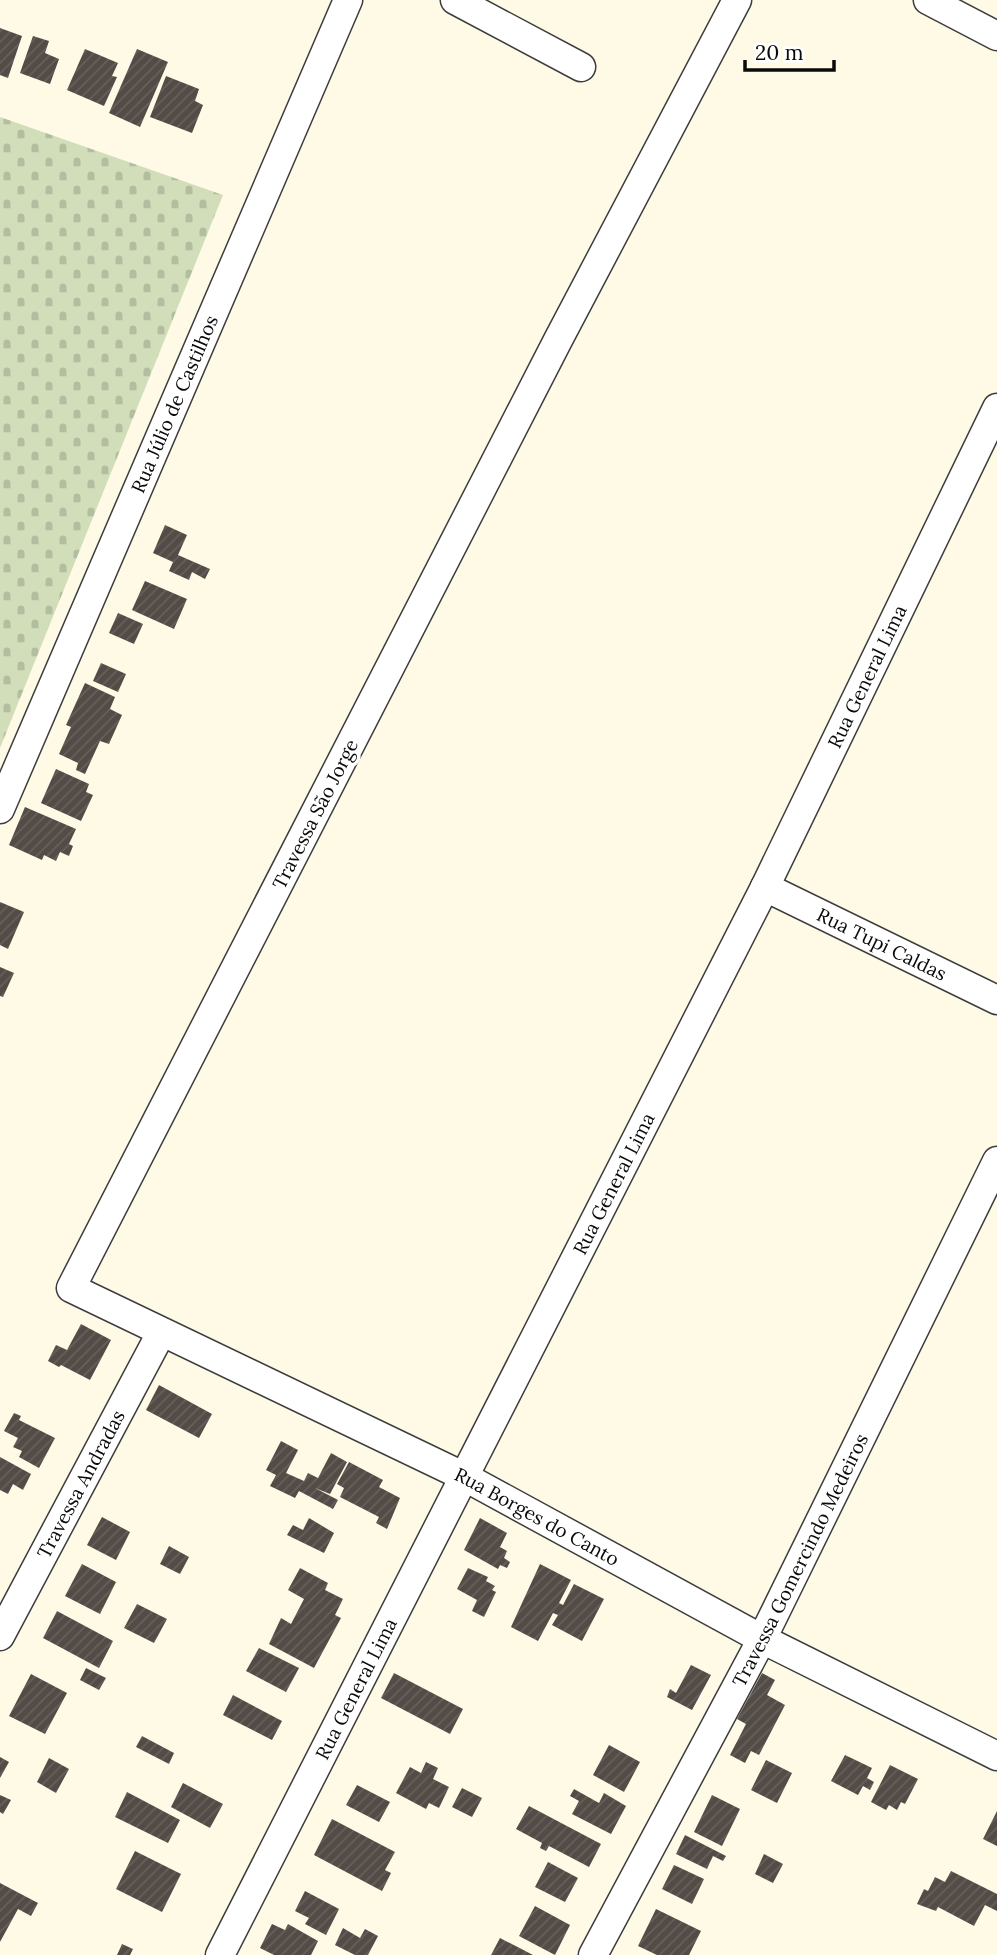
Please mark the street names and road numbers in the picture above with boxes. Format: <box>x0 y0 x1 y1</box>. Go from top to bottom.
street label: Rua Júlio de Castilhos <box>126 311 223 496</box>
street label: Rua General Lima <box>822 601 912 752</box>
street label: Travessa São Jorge <box>267 735 363 893</box>
street label: Rua Tupi Caldas <box>813 902 951 986</box>
street label: Rua General Lima <box>567 1109 660 1259</box>
street label: Travessa Andradas <box>31 1406 130 1562</box>
street label: Travessa Gomercindo Medeiros <box>727 1429 873 1691</box>
street label: Rua Borges do Canto <box>451 1462 624 1571</box>
street label: Rua General Lima <box>310 1614 402 1764</box>

